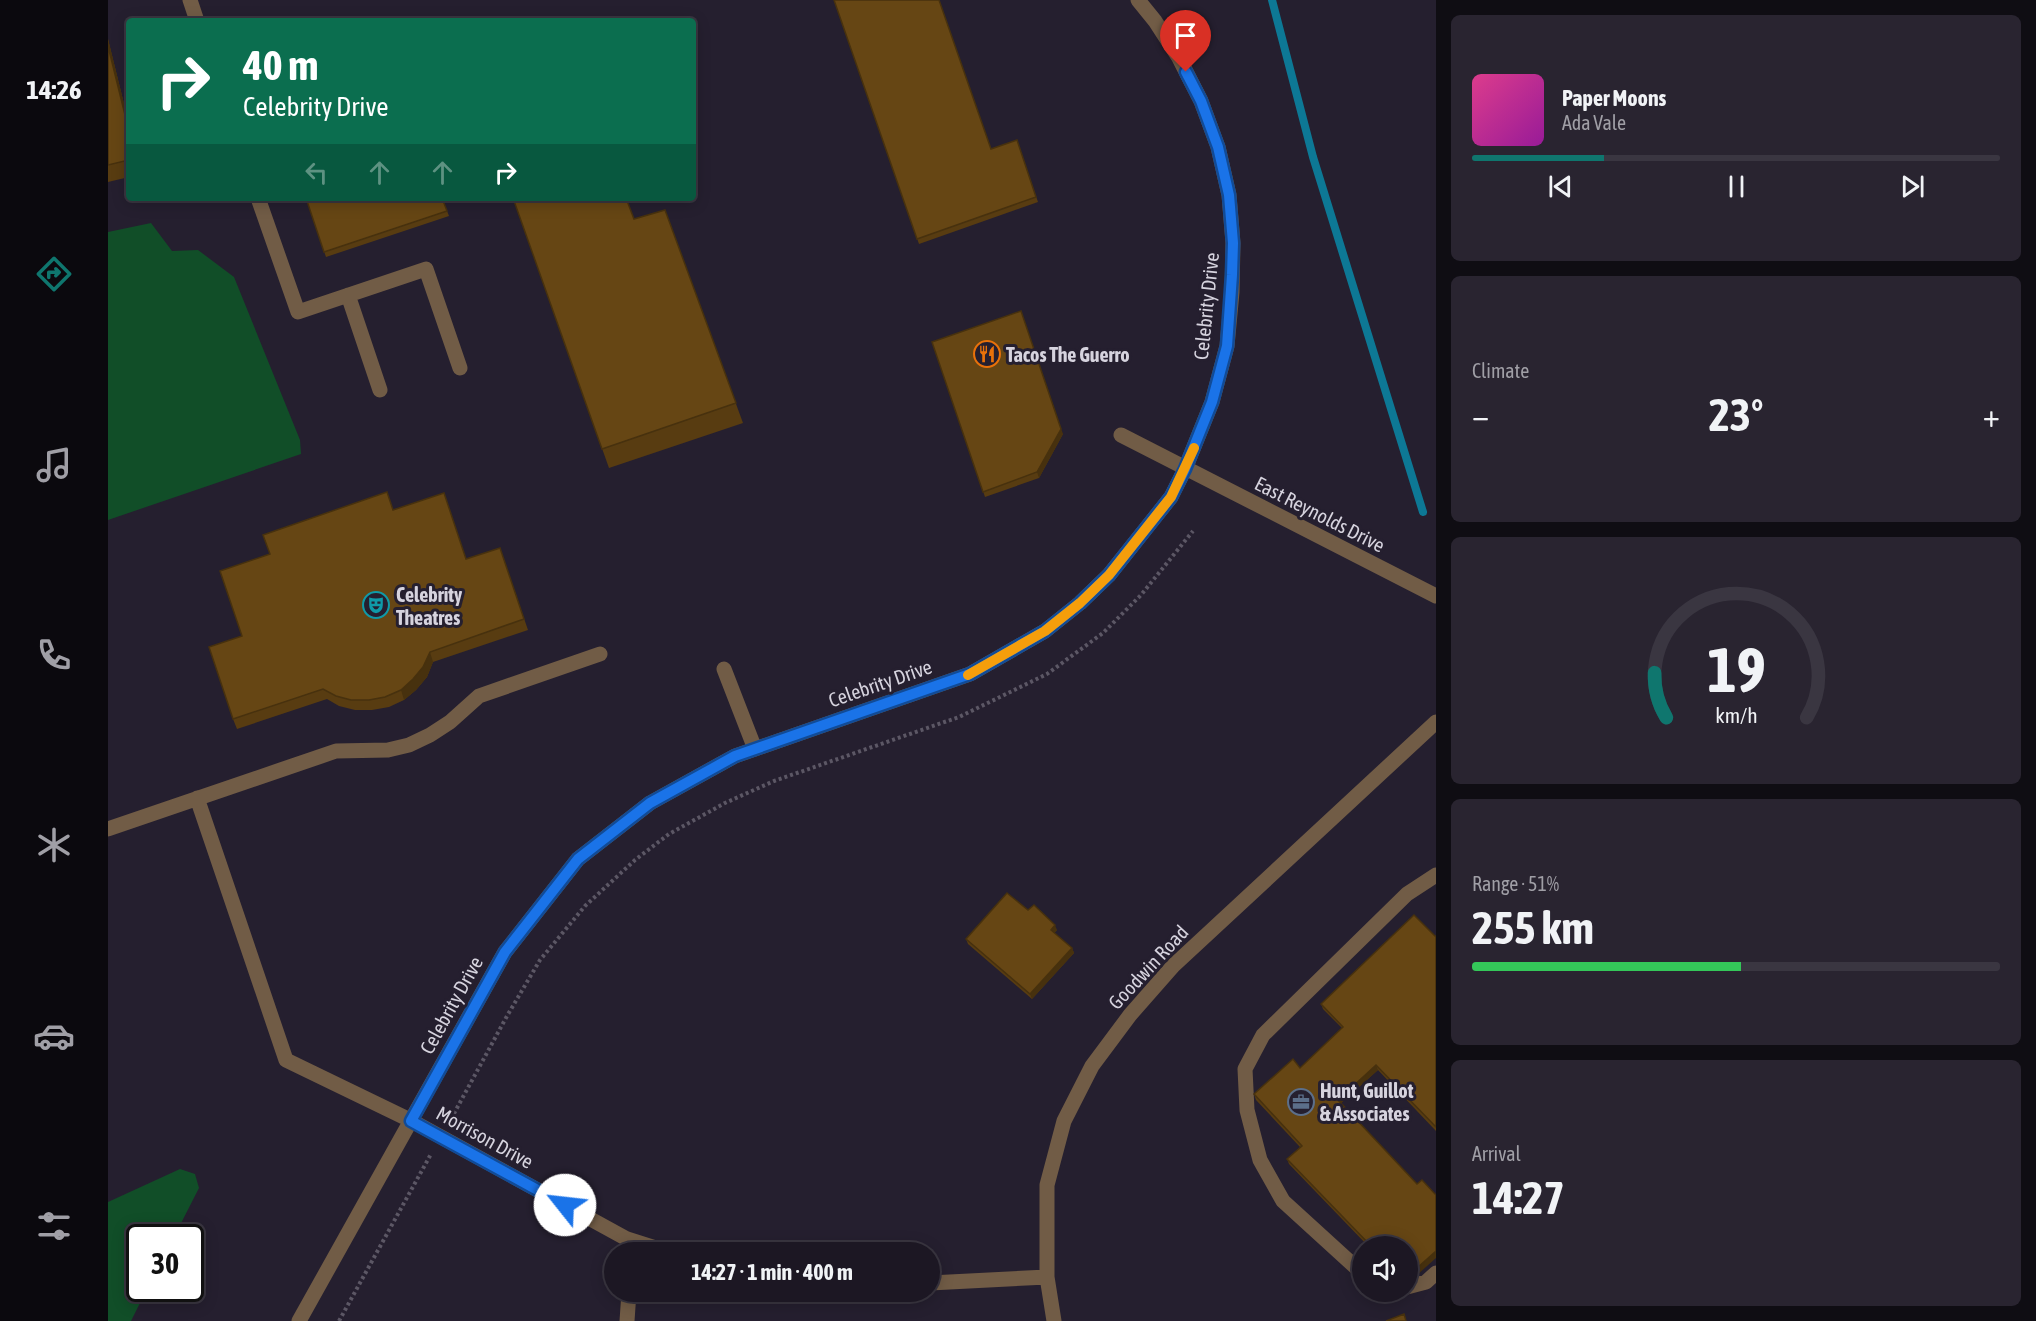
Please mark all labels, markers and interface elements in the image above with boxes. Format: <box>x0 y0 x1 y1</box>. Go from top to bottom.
pin <box>1160 10 1211 72</box>
icon: arrive <box>1169 19 1202 52</box>
text: 40 m <box>243 41 318 89</box>
icon: right <box>144 42 222 120</box>
text: 14:26 <box>26 74 82 105</box>
text: Paper Moons <box>1562 85 1666 111</box>
text: Celebrity Drive <box>243 91 389 122</box>
text: Ada Vale <box>1562 111 1626 134</box>
icon: left <box>300 156 333 189</box>
icon: ahead <box>363 156 396 189</box>
icon: ahead <box>426 156 459 189</box>
icon: right <box>489 156 522 189</box>
icon: previous <box>1544 170 1577 203</box>
icon: pause <box>1720 170 1753 203</box>
icon: next <box>1896 170 1929 203</box>
street label: Celebrity Drive <box>1189 251 1223 361</box>
icon: directions <box>33 253 75 295</box>
restaurant icon: Tacos The Guerro <box>972 339 1002 369</box>
place label: Tacos The Guerro <box>1006 343 1130 366</box>
text: Climate <box>1472 359 1529 382</box>
text: 23° <box>1709 389 1763 441</box>
text: − <box>1472 396 1489 434</box>
text: + <box>1983 396 2000 434</box>
icon: music <box>33 444 75 486</box>
street label: East Reynolds Drive <box>1251 471 1389 557</box>
place label: Celebrity Theatres <box>396 583 463 629</box>
theatre icon: Celebrity Theatres <box>361 590 391 620</box>
icon: phone <box>33 634 75 676</box>
text: 19 <box>1707 634 1765 705</box>
street label: Celebrity Drive <box>825 655 935 711</box>
text: km/h <box>1715 703 1757 728</box>
icon: climate <box>33 824 75 866</box>
text: Range · 51% <box>1472 872 1559 895</box>
text: 255 km <box>1472 902 1594 954</box>
street label: Goodwin Road <box>1103 920 1193 1014</box>
street label: Celebrity Drive <box>415 952 487 1058</box>
icon: car <box>33 1015 75 1057</box>
place label: Hunt, Guillot & Associates <box>1320 1079 1414 1125</box>
office icon: Hunt, Guillot & Associates <box>1286 1087 1316 1117</box>
street label: Morrison Drive <box>433 1101 537 1173</box>
text: Arrival <box>1472 1142 1521 1165</box>
text: 14:27 <box>1472 1172 1565 1224</box>
position arrow <box>533 1173 597 1237</box>
icon: filters <box>33 1205 75 1247</box>
speed limit sign: 30 <box>126 1224 204 1302</box>
map controls <box>1352 1236 1418 1302</box>
button: sound <box>1352 1236 1418 1302</box>
text: 14:27 · 1 min · 400 m <box>691 1259 853 1285</box>

